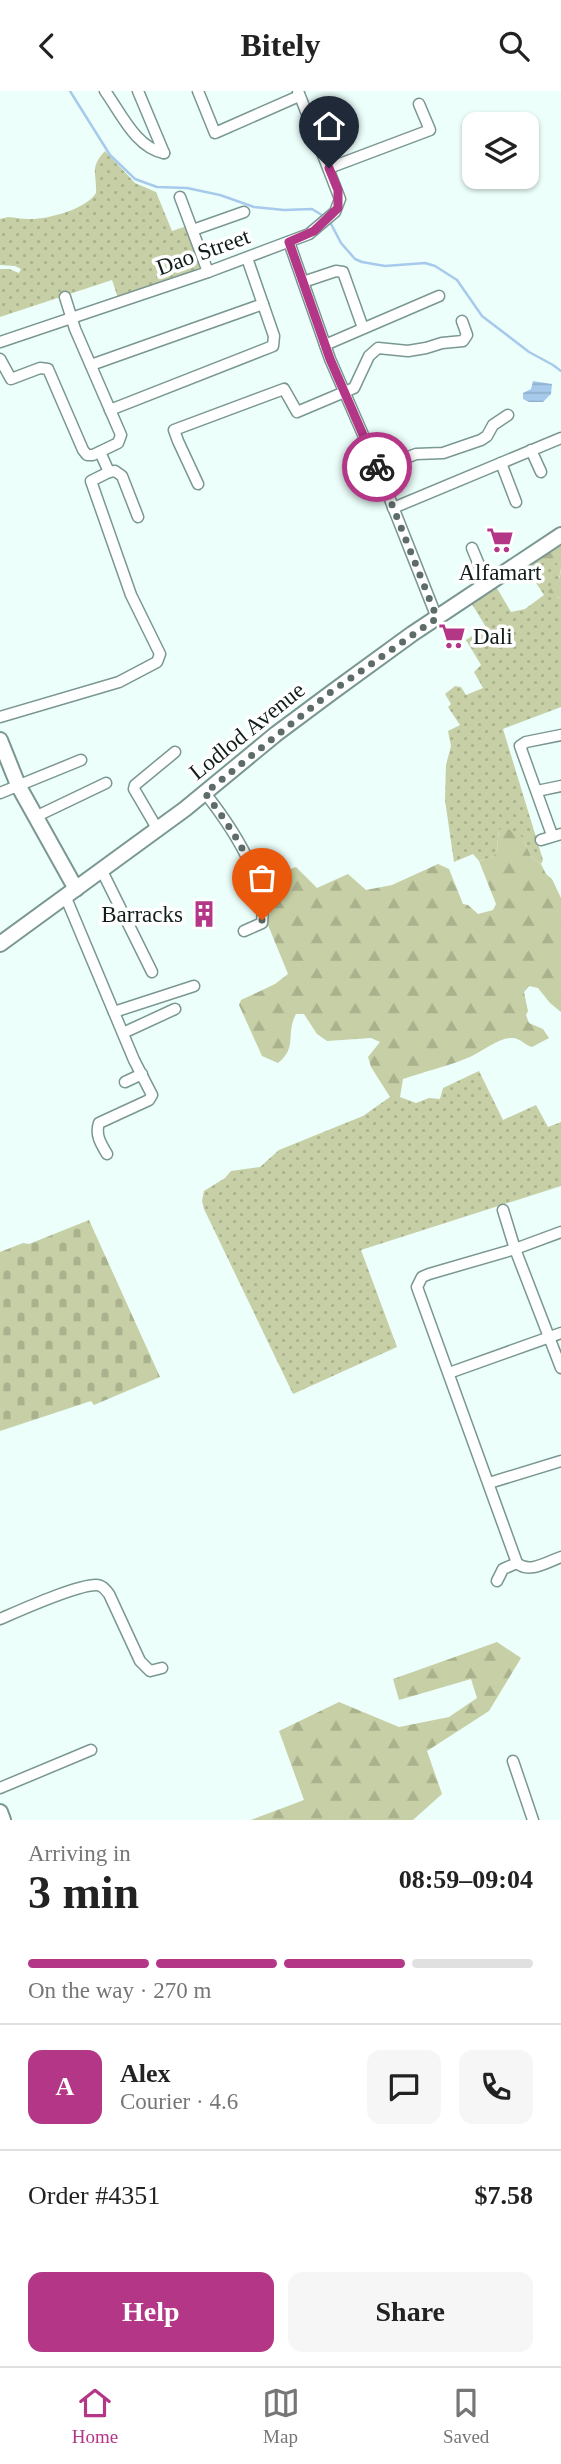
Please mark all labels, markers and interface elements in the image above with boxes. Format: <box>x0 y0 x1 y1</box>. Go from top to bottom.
icon: back <box>28 27 66 65</box>
text: Bitely <box>241 27 320 63</box>
icon: search <box>495 27 533 65</box>
pin <box>299 96 359 168</box>
icon: home <box>310 107 348 145</box>
map controls <box>462 112 539 189</box>
button: layers <box>462 112 539 189</box>
street label: Dao Street <box>153 223 254 280</box>
courier <box>342 432 412 502</box>
icon: bike <box>358 448 396 486</box>
supermarket icon: Alfamart <box>485 525 515 555</box>
place label: Alfamart <box>458 560 542 585</box>
supermarket icon: Dali <box>437 621 467 651</box>
place label: Dali <box>473 624 513 649</box>
street label: Lodlod Avenue <box>184 677 310 785</box>
pin <box>232 848 292 920</box>
icon: bag <box>243 859 281 897</box>
building icon: Barracks <box>189 899 219 929</box>
place label: Barracks <box>101 902 183 927</box>
text: Arriving in <box>28 1841 131 1866</box>
text: 08:59–09:04 <box>399 1865 533 1894</box>
text: 3 min <box>28 1867 139 1918</box>
text: On the way · 270 m <box>28 1978 211 2003</box>
button: chat <box>367 2050 441 2124</box>
button: phone <box>459 2050 533 2124</box>
text: Alex <box>120 2059 171 2088</box>
text: A <box>56 2072 74 2101</box>
text: Courier · 4.6 <box>120 2089 238 2114</box>
text: Order #4351 <box>28 2181 160 2210</box>
text: $7.58 <box>475 2181 533 2210</box>
button: Help <box>28 2272 274 2352</box>
button: Share <box>288 2272 533 2352</box>
tab: Home <box>72 2384 118 2448</box>
tab: Map <box>262 2384 300 2448</box>
tab: Saved <box>443 2384 489 2448</box>

